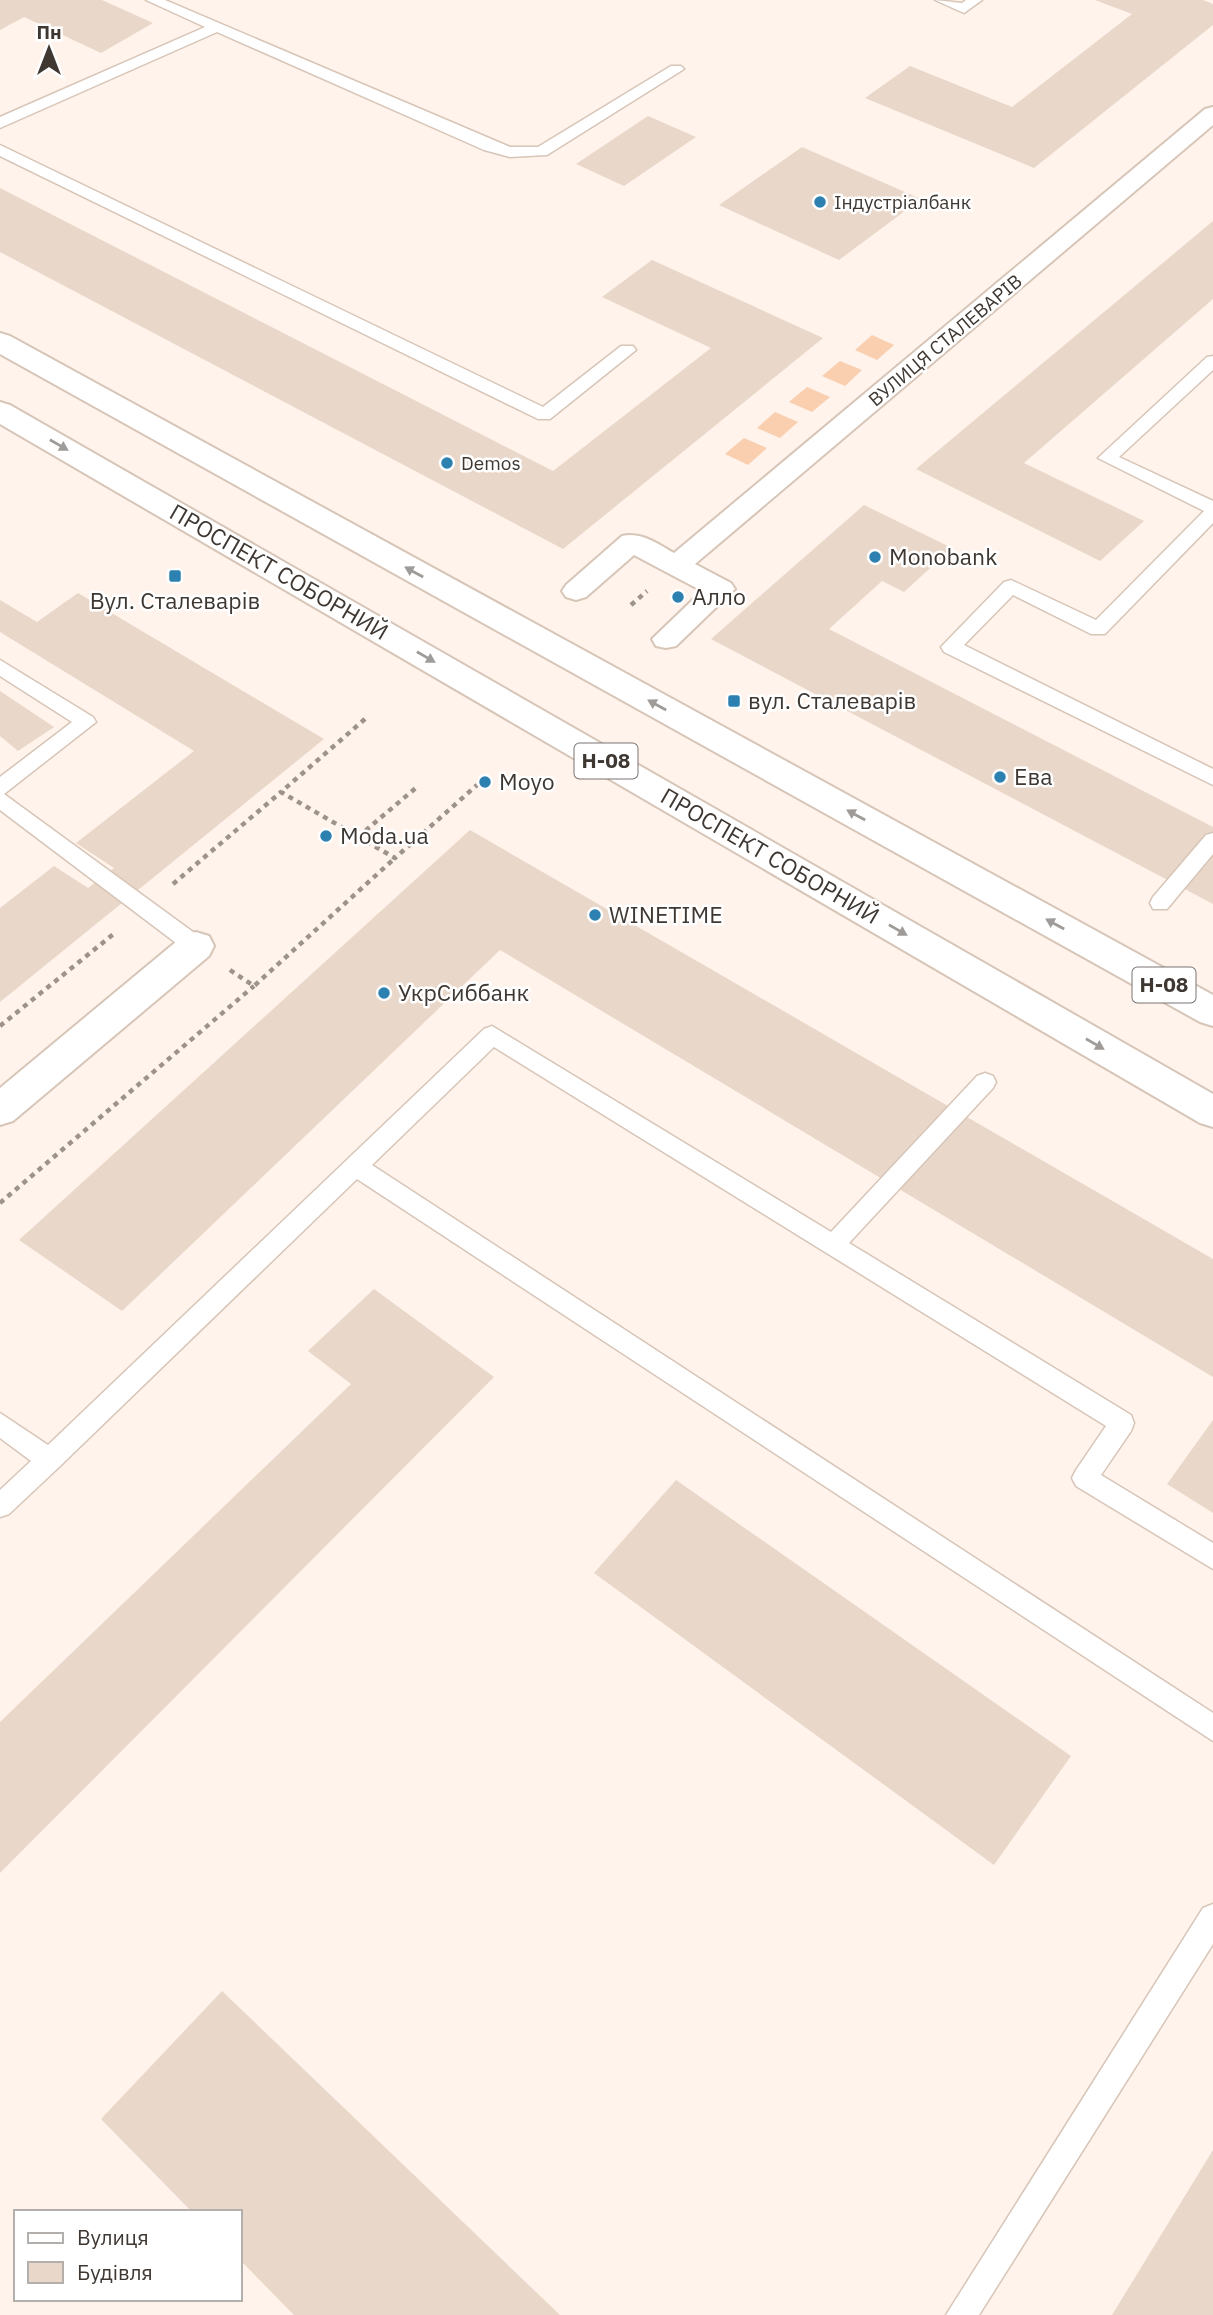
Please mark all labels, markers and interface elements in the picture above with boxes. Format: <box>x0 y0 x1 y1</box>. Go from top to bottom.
north arrow <box>14 14 84 84</box>
text: Пн <box>36 20 62 44</box>
place label: Індустріалбанк <box>834 190 971 214</box>
marker: Індустріалбанк <box>812 194 828 210</box>
street label: ВУЛИЦЯ СТАЛЕВАРІВ <box>863 269 1027 411</box>
one-way arrow <box>49 439 69 451</box>
place label: Demos <box>461 451 521 475</box>
marker: Demos <box>439 455 455 471</box>
street label: ПРОСПЕКТ СОБОРНИЙ <box>165 496 394 646</box>
place label: Monobank <box>889 541 997 571</box>
marker: Monobank <box>867 549 883 565</box>
one-way arrow <box>405 566 424 578</box>
marker: Вул. Сталеварів <box>167 568 183 584</box>
place label: Алло <box>692 581 746 611</box>
place label: Вул. Сталеварів <box>90 585 260 615</box>
marker: Алло <box>670 589 686 605</box>
one-way arrow <box>416 651 435 663</box>
place label: вул. Сталеварів <box>748 685 916 715</box>
marker: вул. Сталеварів <box>726 693 742 709</box>
one-way arrow <box>647 699 666 711</box>
road number: Н-08 <box>574 744 638 778</box>
place label: Ева <box>1014 761 1052 791</box>
place label: Moyo <box>499 766 555 796</box>
marker: Ева <box>992 769 1008 785</box>
marker: Moyo <box>477 774 493 790</box>
street label: ПРОСПЕКТ СОБОРНИЙ <box>656 780 885 930</box>
one-way arrow <box>846 809 866 821</box>
place label: Moda.ua <box>340 820 429 850</box>
marker: Moda.ua <box>318 828 334 844</box>
place label: WINETIME <box>609 899 723 929</box>
marker: WINETIME <box>587 907 603 923</box>
one-way arrow <box>1046 918 1065 930</box>
one-way arrow <box>889 924 908 936</box>
road number: Н-08 <box>1132 968 1196 1002</box>
place label: УкрСиббанк <box>398 977 529 1007</box>
marker: УкрСиббанк <box>376 985 392 1001</box>
one-way arrow <box>1086 1038 1105 1050</box>
legend <box>14 2210 242 2301</box>
text: Вулиця <box>77 2223 149 2251</box>
text: Будівля <box>77 2258 153 2286</box>

